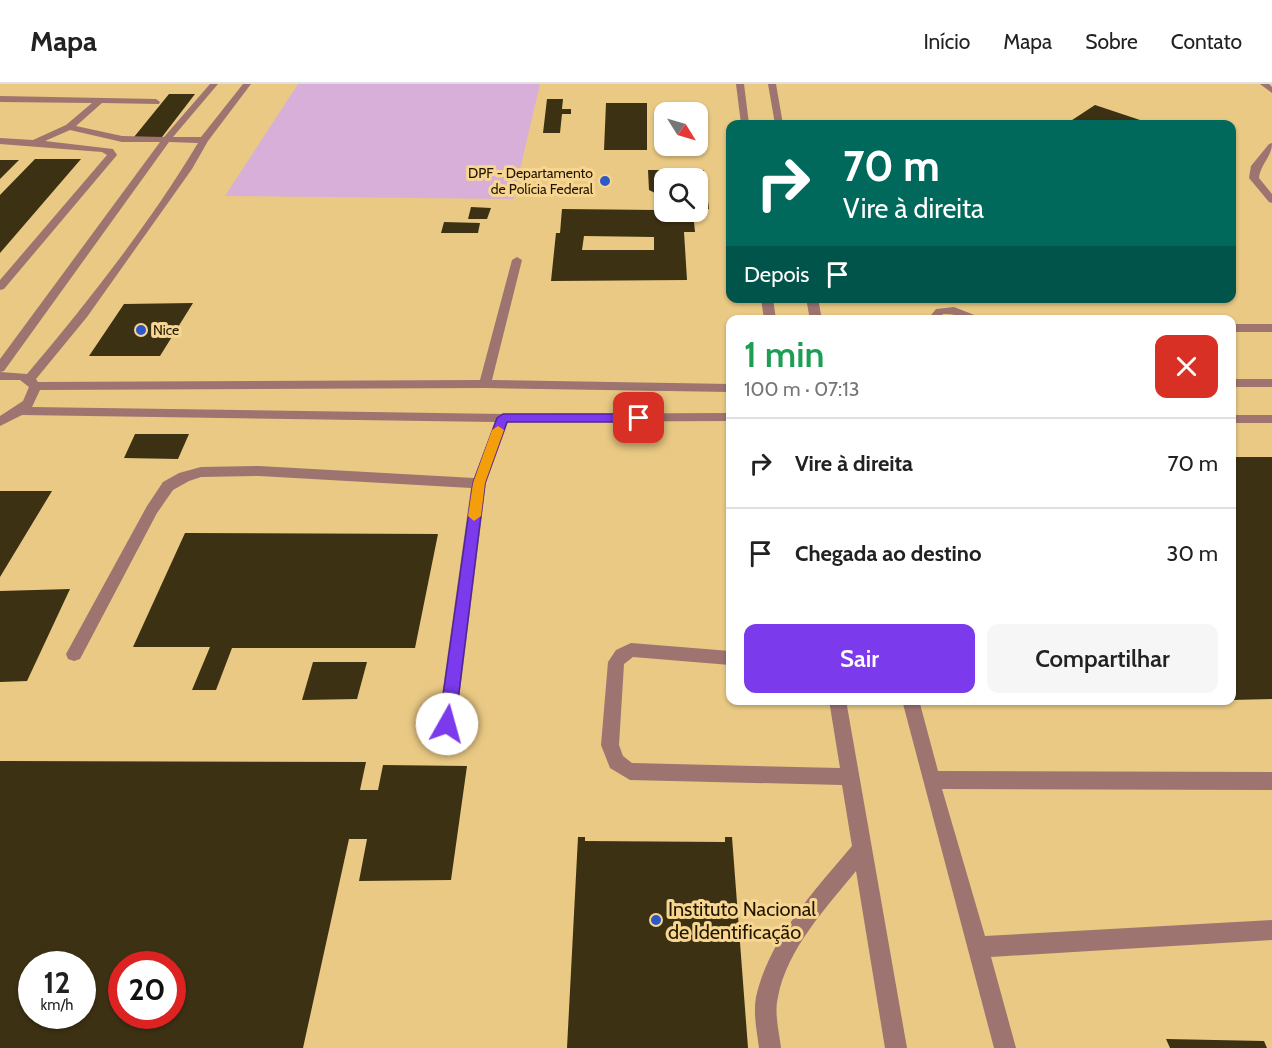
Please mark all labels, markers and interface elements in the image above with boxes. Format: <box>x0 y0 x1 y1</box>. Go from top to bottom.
text: Mapa <box>30 24 97 58</box>
text: Início <box>923 29 970 54</box>
text: Mapa <box>1003 29 1052 54</box>
text: Sobre <box>1085 29 1138 54</box>
text: Contato <box>1171 29 1242 54</box>
north arrow <box>654 102 708 156</box>
map controls <box>654 102 708 222</box>
text: 70 m <box>843 140 940 192</box>
icon: right <box>744 144 822 222</box>
place label: DPF - Departamento de Polícia Federal <box>468 164 594 198</box>
button: search <box>654 168 708 222</box>
marker: DPF - Departamento de Polícia Federal <box>598 174 612 188</box>
text: Vire à direita <box>843 192 984 225</box>
icon: arrive <box>821 258 854 291</box>
text: Depois <box>744 261 809 288</box>
place label: Nice <box>153 321 179 339</box>
marker: Nice <box>134 323 148 337</box>
text: 1 min <box>744 332 824 376</box>
button: close <box>1155 335 1218 398</box>
text: 100 m · 07:13 <box>744 377 860 401</box>
pin <box>613 392 664 443</box>
icon: arrive <box>622 401 655 434</box>
icon: right <box>744 447 777 480</box>
text: Vire à direita <box>795 450 913 477</box>
text: 70 m <box>1168 450 1218 477</box>
icon: arrive <box>744 537 777 570</box>
text: Chegada ao destino <box>795 540 981 567</box>
text: 30 m <box>1166 540 1218 567</box>
button: Sair <box>744 624 975 693</box>
button: Compartilhar <box>987 624 1218 693</box>
position arrow <box>415 692 479 756</box>
place label: Instituto Nacional de Identificação <box>668 897 816 944</box>
marker: Instituto Nacional de Identificação <box>649 913 663 927</box>
speed limit sign: 20 <box>108 951 186 1029</box>
text: 12 <box>44 964 70 1001</box>
text: km/h <box>41 996 73 1014</box>

